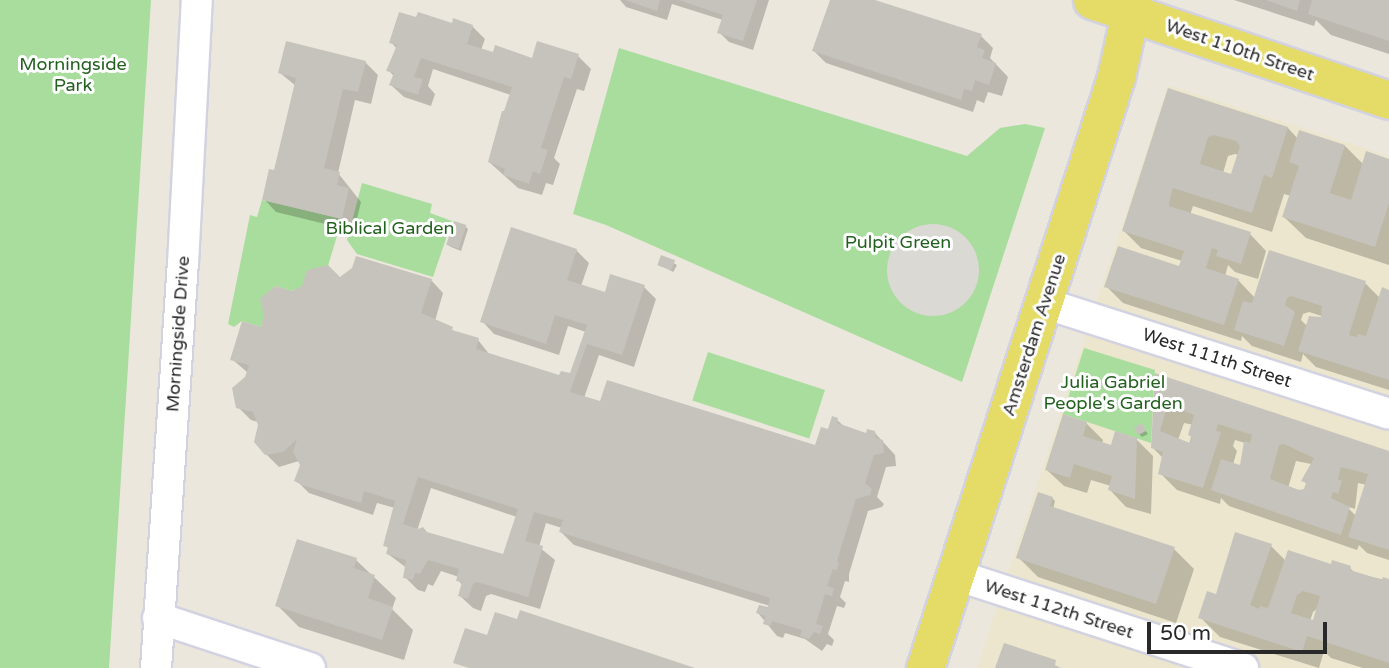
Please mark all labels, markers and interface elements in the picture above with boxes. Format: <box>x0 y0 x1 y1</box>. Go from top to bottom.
street label: West 110th Street <box>1163 14 1317 86</box>
park label: Morningside Park <box>19 54 127 96</box>
park label: Biblical Garden <box>326 217 454 239</box>
park label: Pulpit Green <box>845 231 951 253</box>
street label: Amsterdam Avenue <box>998 251 1070 419</box>
street label: Morningside Drive <box>162 255 194 413</box>
street label: West 111th Street <box>1140 324 1294 392</box>
park label: Julia Gabriel People's Garden <box>1043 372 1183 414</box>
street label: West 112th Street <box>982 575 1136 643</box>
scale bar <box>1151 608 1331 652</box>
text: 50 m <box>1160 621 1211 646</box>

